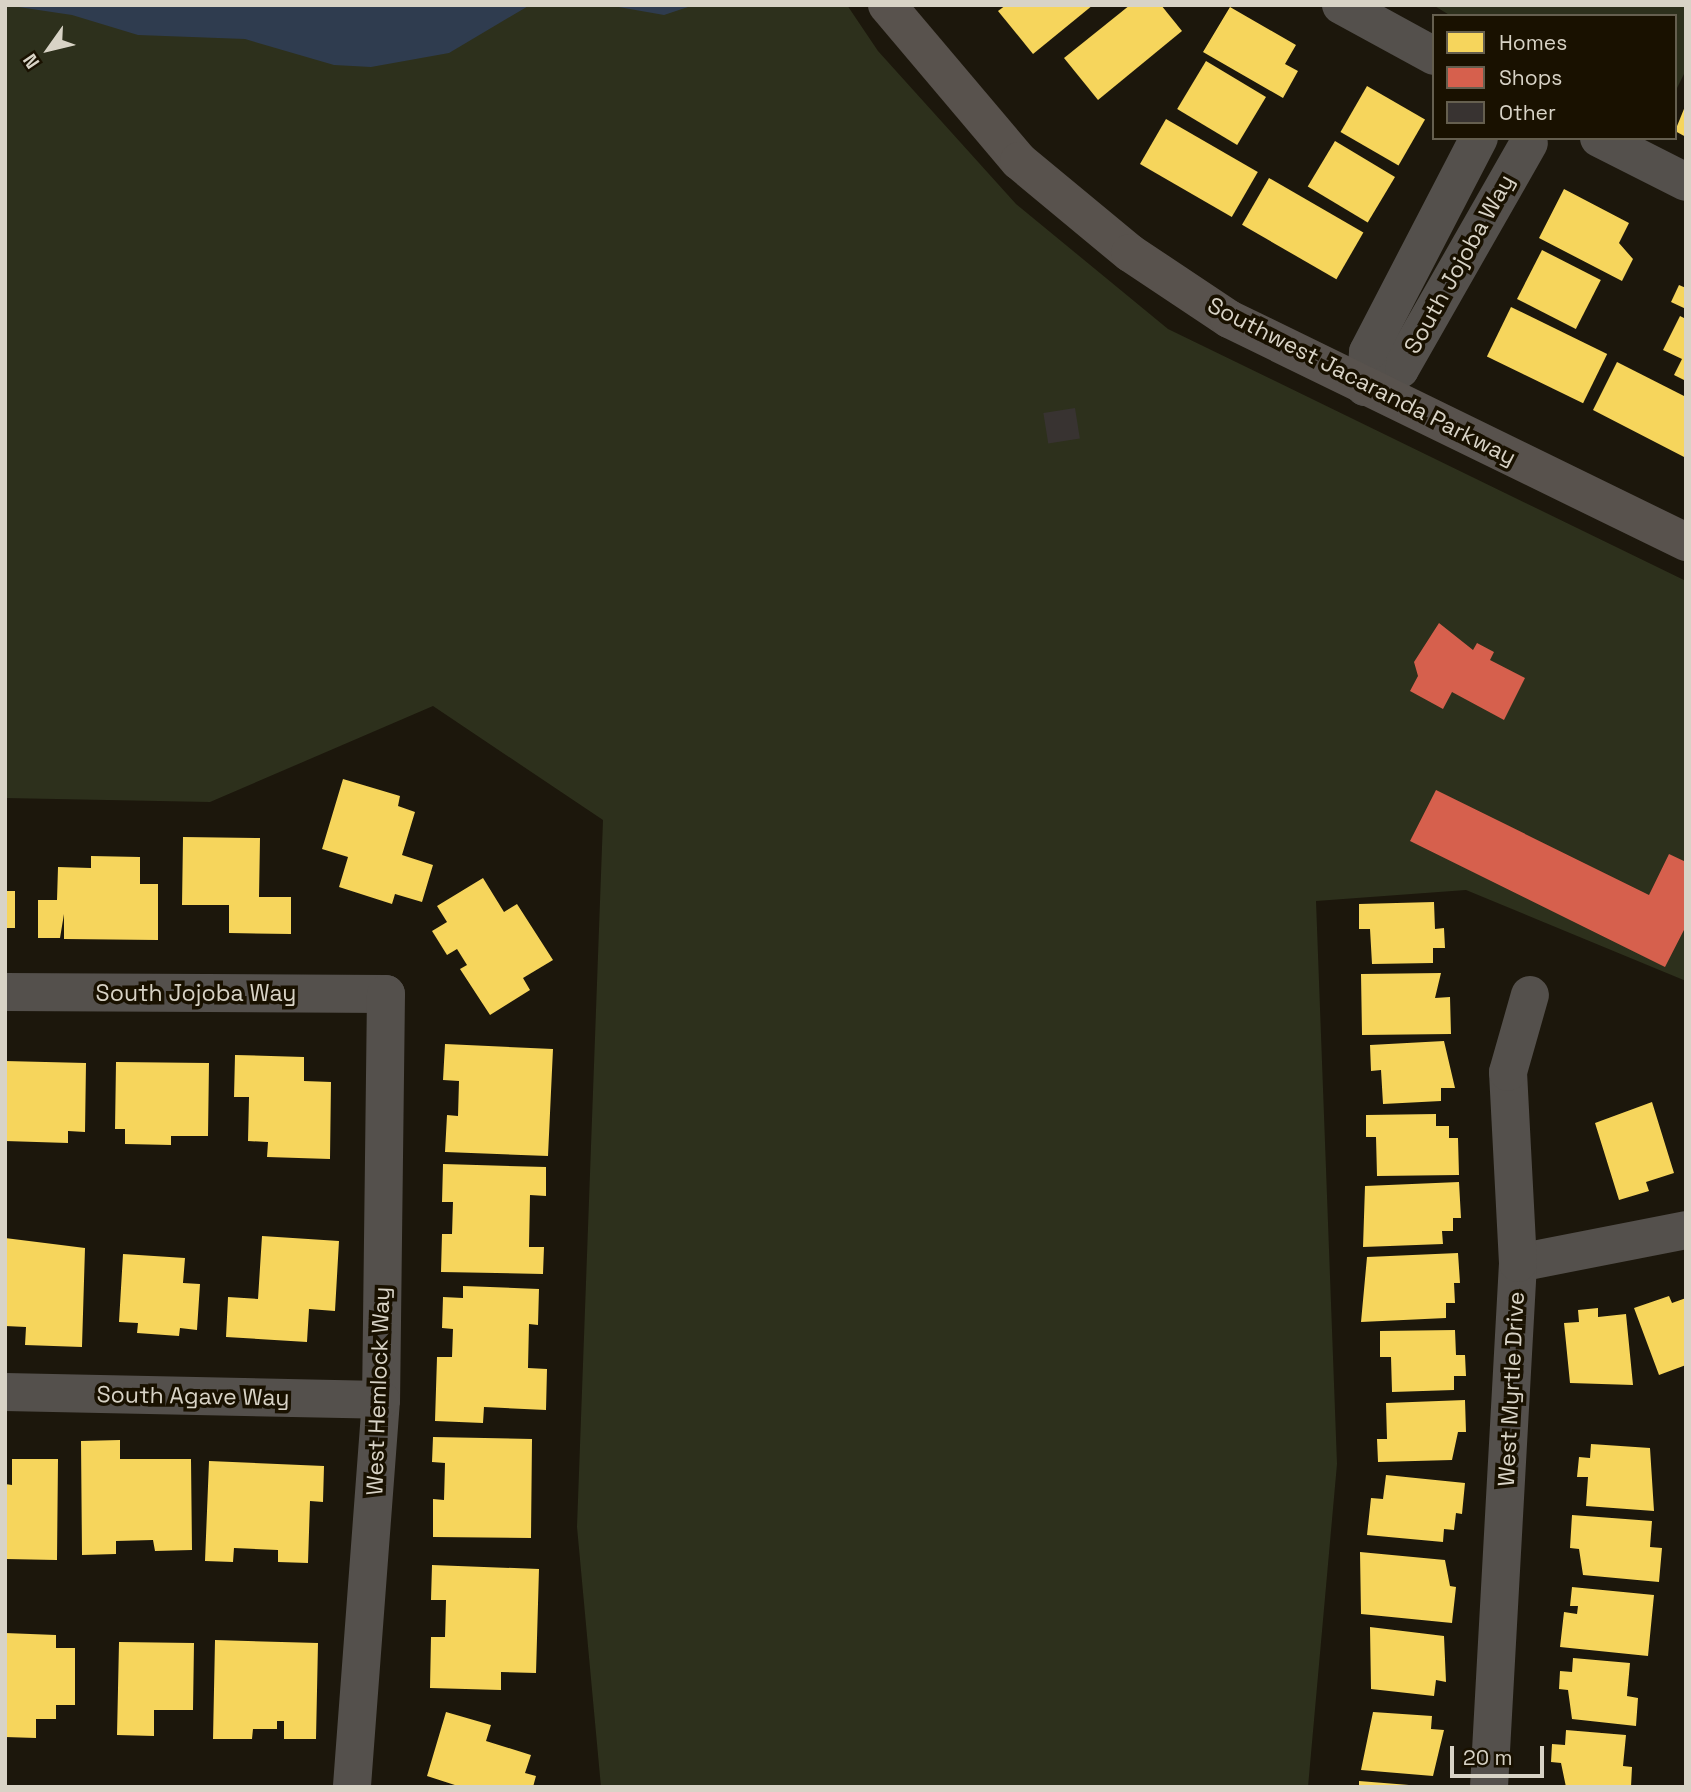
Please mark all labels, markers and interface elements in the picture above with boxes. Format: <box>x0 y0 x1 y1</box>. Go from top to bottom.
north arrow <box>14 14 84 84</box>
legend <box>1432 14 1677 140</box>
text: Homes <box>1499 29 1567 56</box>
text: N <box>17 49 45 73</box>
text: Shops <box>1499 64 1562 91</box>
text: Other <box>1499 99 1556 126</box>
street label: South Jojoba Way <box>1398 169 1520 359</box>
street label: Southwest Jacaranda Parkway <box>1203 291 1521 471</box>
street label: South Jojoba Way <box>96 979 296 1007</box>
street label: West Hemlock Way <box>361 1286 395 1496</box>
street label: West Myrtle Drive <box>1492 1291 1530 1487</box>
street label: South Agave Way <box>96 1381 290 1411</box>
scale bar <box>1453 1732 1548 1776</box>
text: 20 m <box>1463 1744 1513 1771</box>

